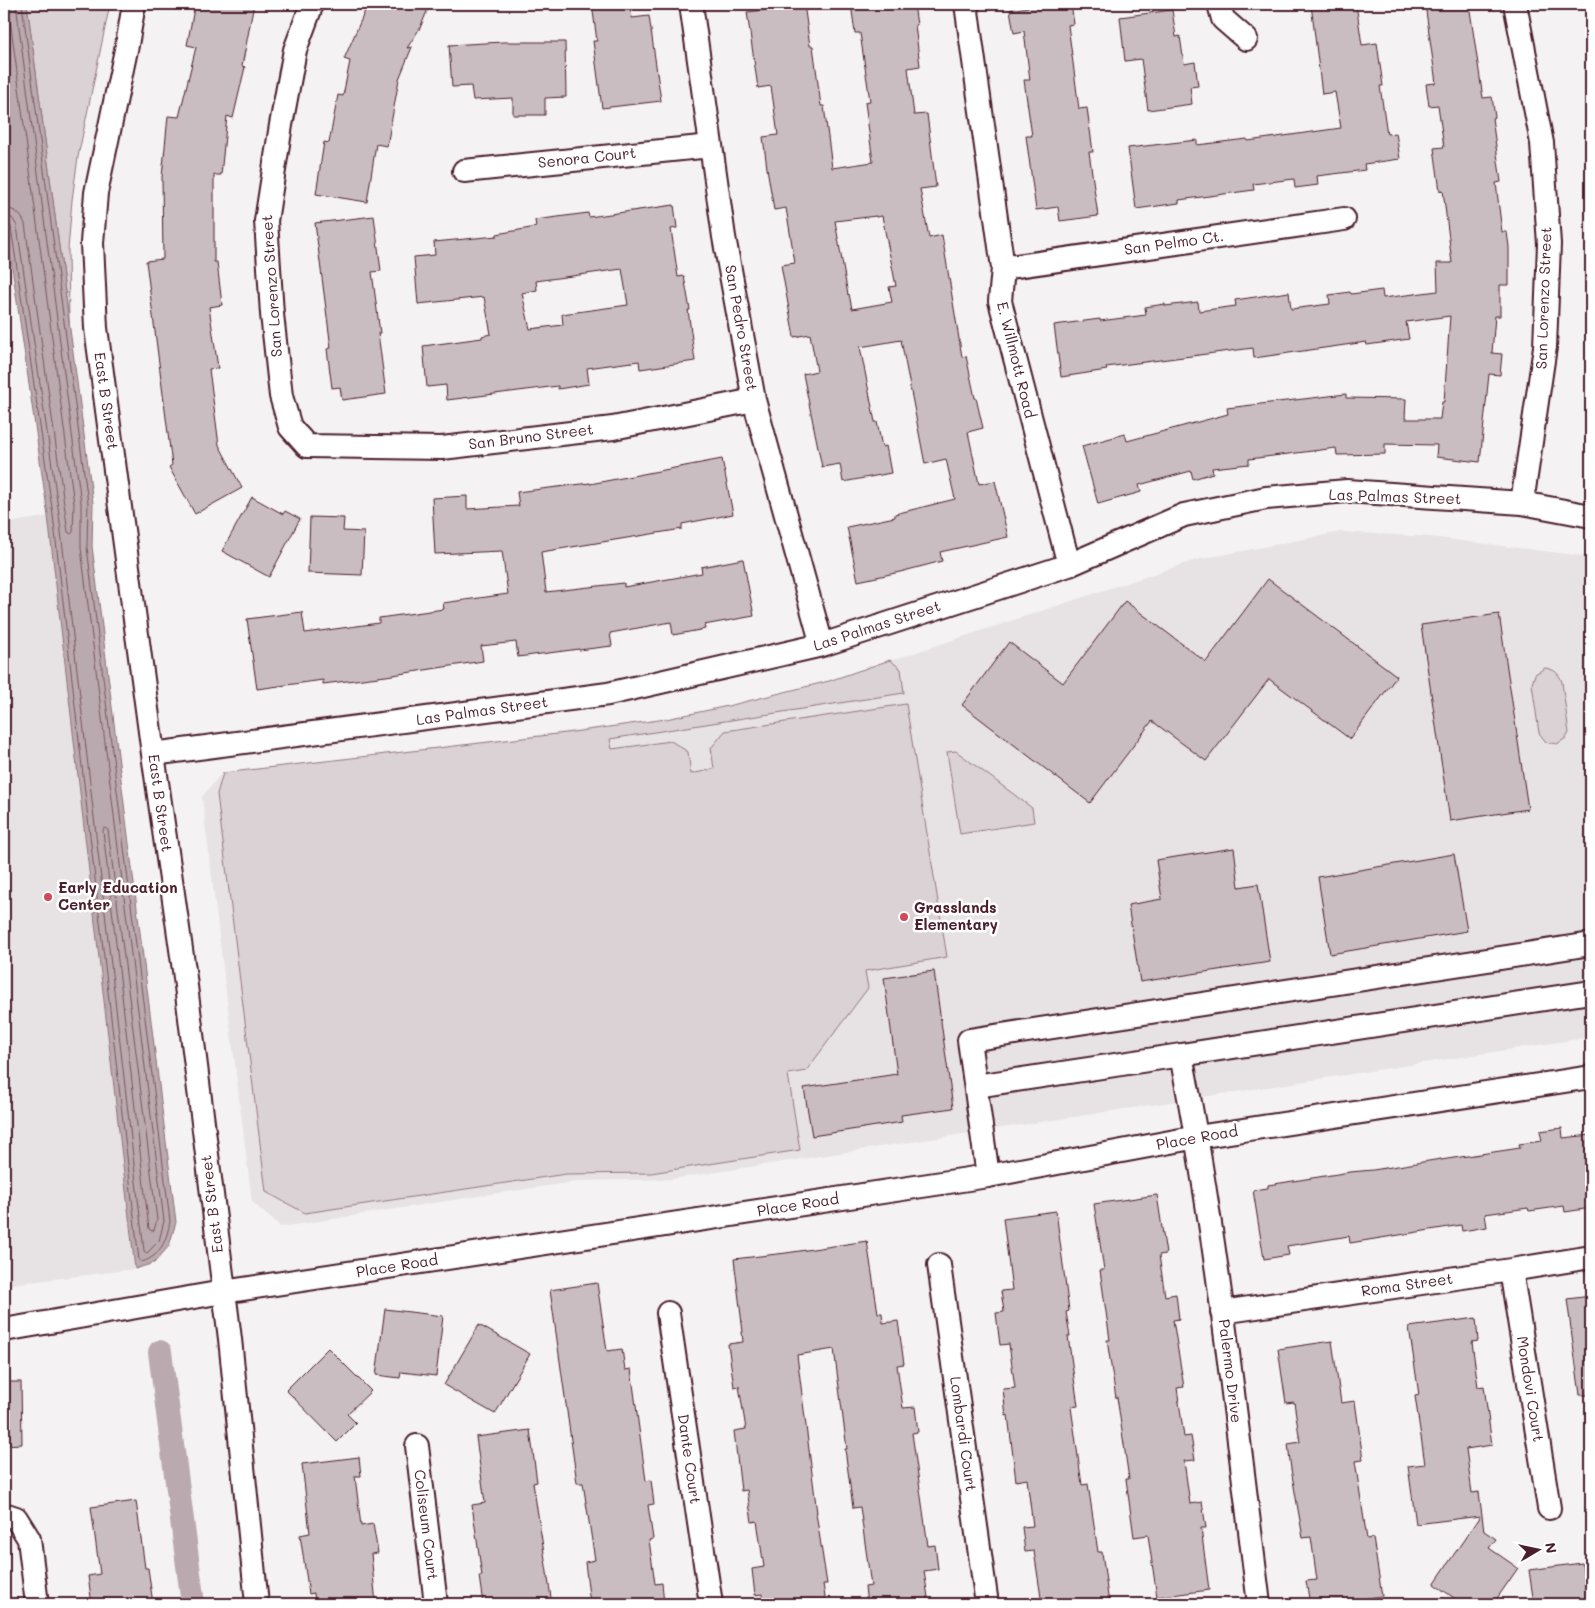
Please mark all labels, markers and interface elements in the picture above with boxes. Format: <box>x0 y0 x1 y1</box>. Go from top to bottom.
street label: Senora Court <box>537 142 637 172</box>
street label: San Lorenzo Street <box>256 214 286 358</box>
street label: San Pelmo Ct. <box>1123 225 1225 259</box>
street label: San Lorenzo Street <box>1531 226 1555 370</box>
street label: San Pedro Street <box>721 263 763 393</box>
street label: E. Willmott Road <box>993 299 1041 420</box>
street label: East B Street <box>90 351 124 451</box>
street label: San Bruno Street <box>467 418 594 454</box>
street label: Las Palmas Street <box>1328 484 1462 508</box>
street label: Las Palmas Street <box>810 595 943 655</box>
street label: Las Palmas Street <box>415 691 549 729</box>
street label: East B Street <box>144 753 178 853</box>
place label: Early Education Center <box>58 877 178 914</box>
marker: Early Education Center <box>42 891 54 903</box>
place label: Grasslands Elementary <box>914 897 998 934</box>
marker: Grasslands Elementary <box>898 911 910 923</box>
street label: Place Road <box>1154 1120 1239 1154</box>
street label: East B Street <box>195 1154 227 1254</box>
street label: Place Road <box>756 1188 840 1220</box>
street label: Place Road <box>355 1249 439 1281</box>
street label: Roma Street <box>1360 1268 1454 1300</box>
street label: Palermo Drive <box>1215 1318 1247 1424</box>
street label: Mondovi Court <box>1513 1335 1549 1443</box>
street label: Lombardi Court <box>946 1375 982 1493</box>
street label: Dante Court <box>674 1413 706 1505</box>
street label: Coliseum Court <box>410 1468 444 1581</box>
north arrow <box>1512 1526 1562 1576</box>
text: N <box>1541 1541 1562 1555</box>

